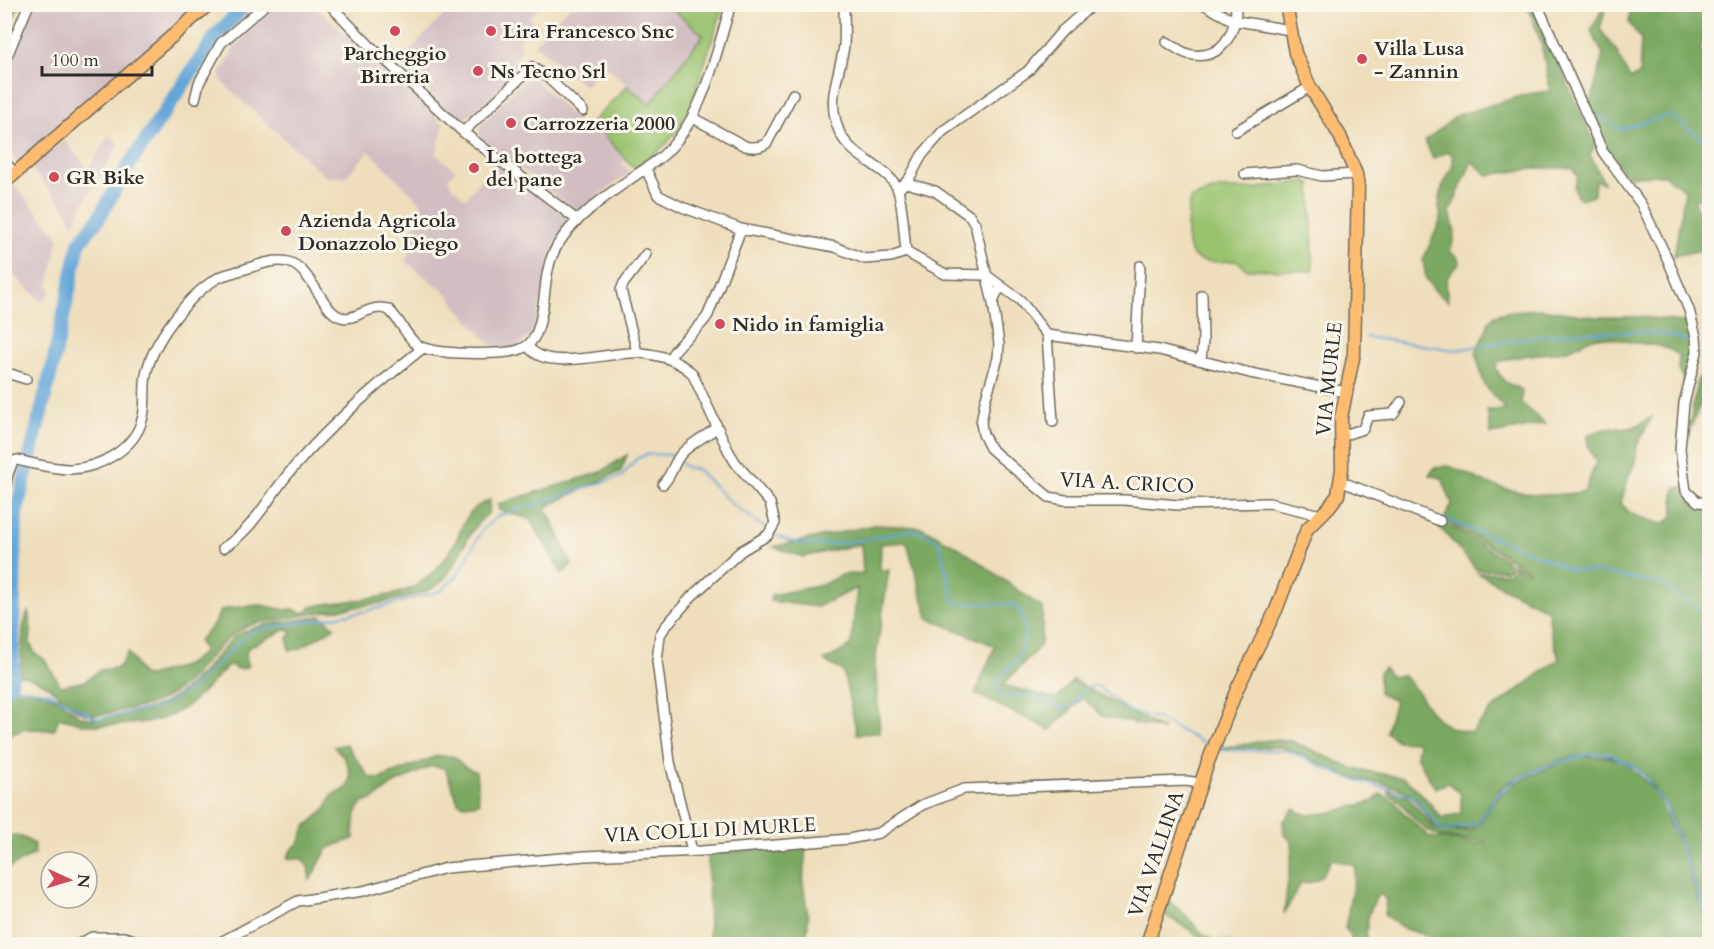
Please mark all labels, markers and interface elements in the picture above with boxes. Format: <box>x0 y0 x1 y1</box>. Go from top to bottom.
place label: Lira Francesco Snc <box>503 18 674 45</box>
marker: Parcheggio Birreria <box>388 24 402 38</box>
marker: Lira Francesco Snc <box>484 24 498 38</box>
place label: Villa Lusa - Zannin <box>1374 35 1464 85</box>
scale bar <box>42 39 152 77</box>
place label: Parcheggio Birreria <box>344 40 446 90</box>
text: 100 m <box>51 48 99 73</box>
marker: Villa Lusa - Zannin <box>1355 52 1369 66</box>
place label: Ns Tecno Srl <box>490 58 606 85</box>
marker: Ns Tecno Srl <box>471 64 485 78</box>
place label: Carrozzeria 2000 <box>523 110 675 137</box>
marker: Carrozzeria 2000 <box>504 116 518 130</box>
place label: La bottega del pane <box>486 143 583 193</box>
marker: La bottega del pane <box>467 161 481 175</box>
place label: GR Bike <box>66 164 145 191</box>
marker: GR Bike <box>47 170 61 184</box>
place label: Azienda Agricola Donazzolo Diego <box>298 207 458 257</box>
marker: Azienda Agricola Donazzolo Diego <box>279 224 293 238</box>
place label: Nido in famiglia <box>732 311 884 338</box>
marker: Nido in famiglia <box>713 317 727 331</box>
street label: VIA MURLE <box>1310 321 1348 437</box>
street label: VIA A. CRICO <box>1059 466 1195 500</box>
street label: VIA VALLINA <box>1122 786 1191 921</box>
street label: VIA COLLI DI MURLE <box>603 811 817 849</box>
north arrow <box>39 850 99 910</box>
text: N <box>72 873 94 889</box>

